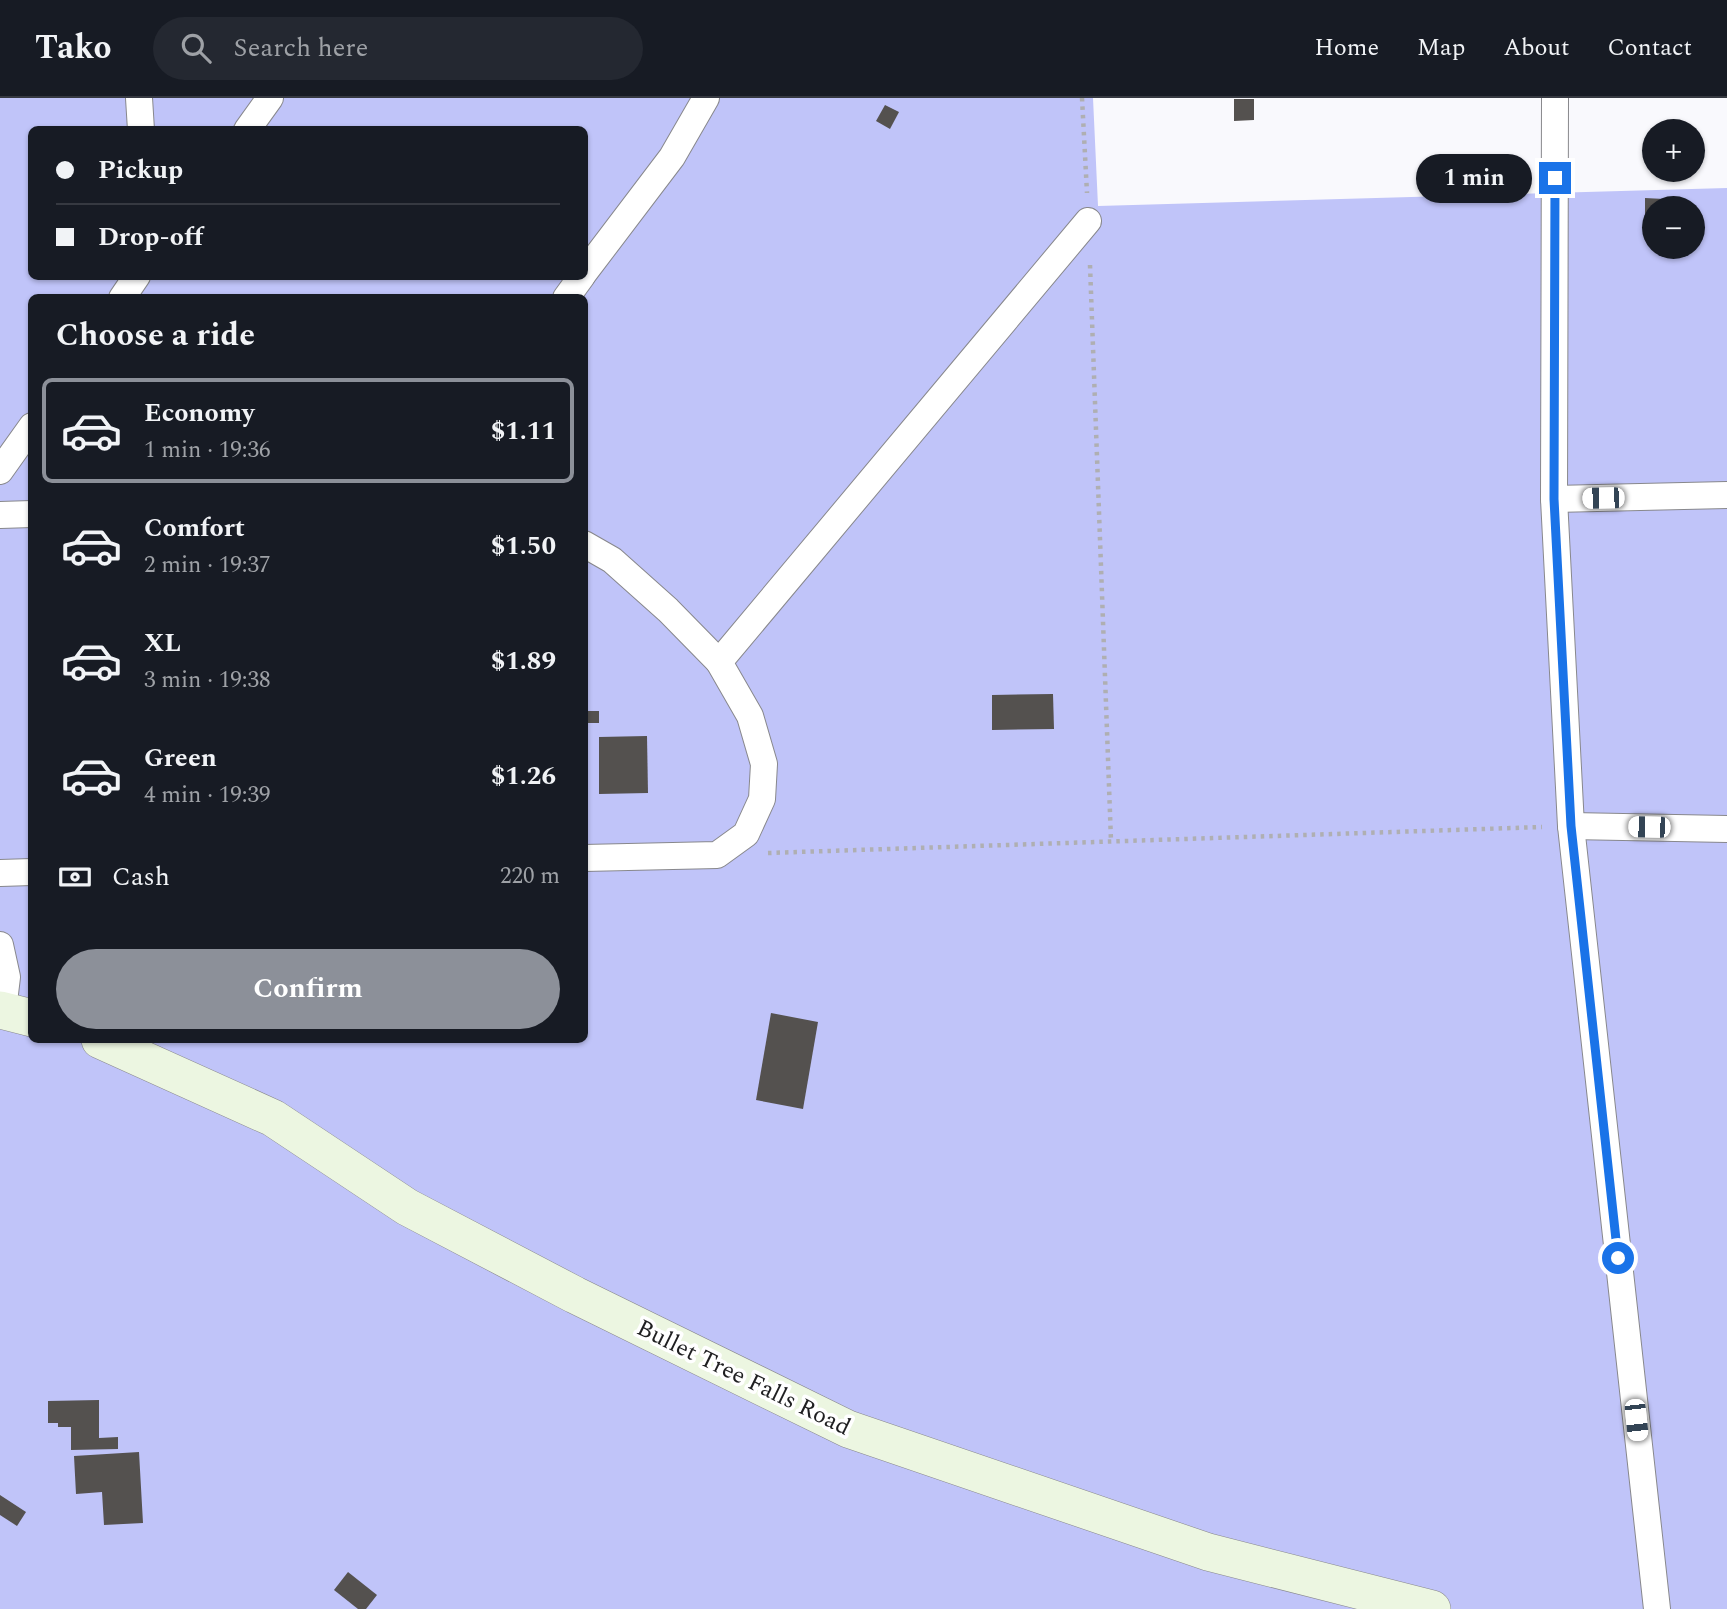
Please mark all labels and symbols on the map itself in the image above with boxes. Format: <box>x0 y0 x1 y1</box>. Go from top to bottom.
callout: 1 min <box>1415 154 1530 202</box>
route end <box>1539 162 1571 194</box>
car <box>1582 487 1625 509</box>
car <box>1628 816 1671 838</box>
route start <box>1602 1242 1634 1274</box>
street label: Bullet Tree Falls Road <box>630 1310 857 1445</box>
car <box>1624 1398 1649 1442</box>

